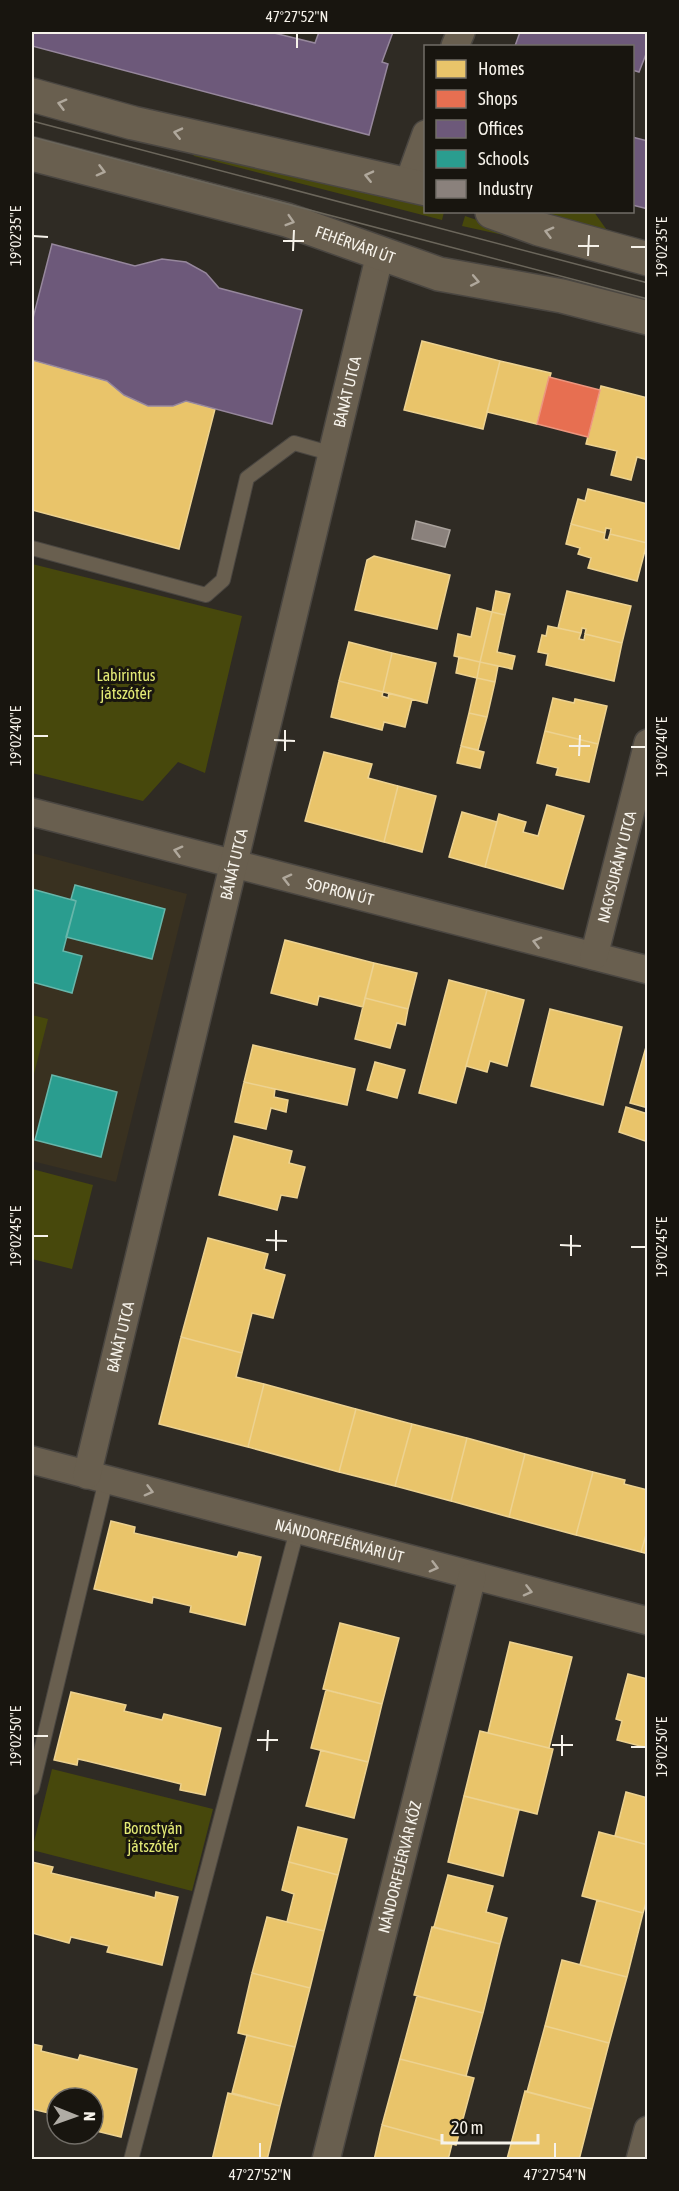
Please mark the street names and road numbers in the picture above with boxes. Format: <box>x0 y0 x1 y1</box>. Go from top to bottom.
street label: FEHÉRVÁRI ÚT <box>313 222 398 267</box>
street label: BÁNÁT UTCA <box>330 354 364 429</box>
street label: NAGYSURÁNY UTCA <box>594 809 639 925</box>
street label: BÁNÁT UTCA <box>216 827 251 902</box>
street label: SOPRON ÚT <box>304 874 376 908</box>
street label: BÁNÁT UTCA <box>103 1299 137 1374</box>
street label: NÁNDORFEJÉRVÁRI ÚT <box>273 1515 406 1566</box>
street label: NÁNDORFEJÉRVÁR KÖZ <box>374 1799 425 1935</box>

